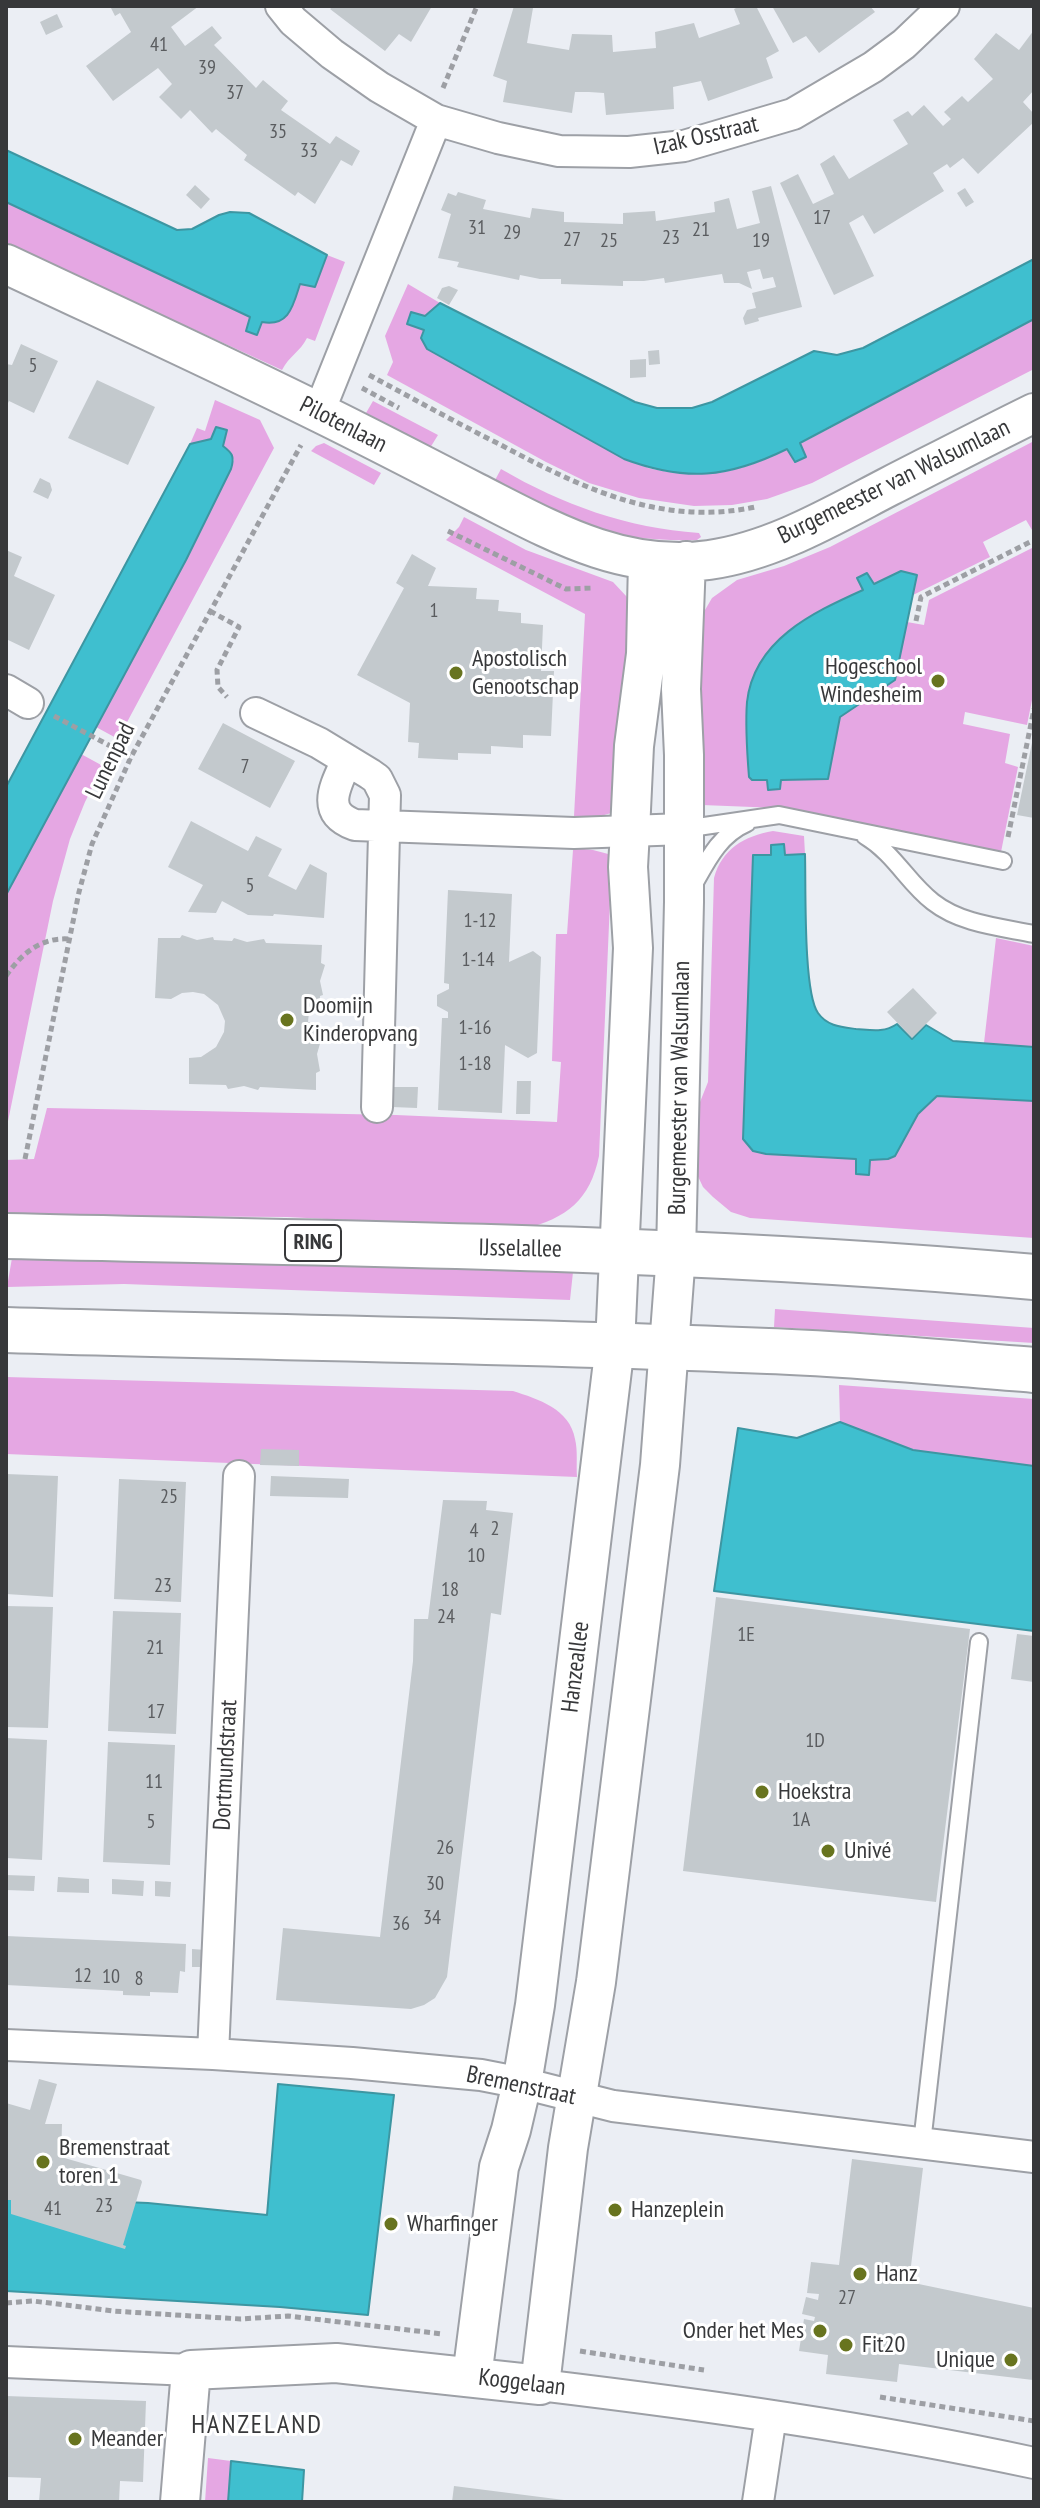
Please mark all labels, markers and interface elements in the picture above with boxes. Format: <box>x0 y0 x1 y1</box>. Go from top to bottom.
house number: 41 <box>150 33 168 57</box>
house number: 39 <box>198 56 216 80</box>
house number: 37 <box>226 81 244 105</box>
street label: Izak Osstraat <box>651 110 761 162</box>
house number: 35 <box>269 120 287 144</box>
house number: 33 <box>300 139 318 163</box>
house number: 17 <box>813 206 831 230</box>
house number: 31 <box>468 216 486 240</box>
house number: 21 <box>692 218 710 242</box>
house number: 29 <box>503 221 521 245</box>
house number: 23 <box>662 226 680 250</box>
house number: 27 <box>563 228 581 252</box>
house number: 25 <box>600 229 618 253</box>
house number: 19 <box>752 229 770 253</box>
house number: 5 <box>29 354 37 378</box>
street label: Pilotenlaan <box>295 391 391 459</box>
street label: Burgemeester van Walsumlaan <box>773 413 1015 551</box>
house number: 1 <box>430 599 438 623</box>
place label: Apostolisch Genootschap <box>472 645 579 701</box>
place label: Hogeschool Windesheim <box>820 653 922 709</box>
marker: Apostolisch Genootschap <box>447 664 465 682</box>
marker: Hogeschool Windesheim <box>929 672 947 690</box>
street label: Lunenpad <box>80 718 142 804</box>
house number: 7 <box>241 755 249 779</box>
house number: 5 <box>246 874 254 898</box>
house number: 1-12 <box>464 909 496 933</box>
house number: 1-14 <box>462 948 494 972</box>
street label: Burgemeester van Walsumlaan <box>663 961 697 1215</box>
place label: Doomijn Kinderopvang <box>303 992 418 1048</box>
marker: Doomijn Kinderopvang <box>278 1011 296 1029</box>
house number: 1-16 <box>459 1016 491 1040</box>
house number: 1-18 <box>459 1052 491 1076</box>
road number: RING <box>285 1225 341 1261</box>
street label: IJsselallee <box>478 1234 562 1264</box>
house number: 25 <box>160 1485 178 1509</box>
house number: 2 <box>491 1517 499 1541</box>
house number: 4 <box>470 1519 478 1543</box>
house number: 10 <box>467 1544 485 1568</box>
house number: 23 <box>154 1574 172 1598</box>
house number: 18 <box>441 1578 459 1602</box>
house number: 24 <box>437 1605 455 1629</box>
street label: Hanzeallee <box>556 1620 596 1714</box>
house number: 1E <box>737 1623 755 1647</box>
house number: 21 <box>146 1636 164 1660</box>
street label: Dortmundstraat <box>208 1699 244 1831</box>
house number: 17 <box>147 1700 165 1724</box>
house number: 1D <box>805 1729 825 1753</box>
house number: 11 <box>145 1770 163 1794</box>
place label: Hoekstra <box>778 1778 851 1806</box>
marker: Hoekstra <box>753 1783 771 1801</box>
house number: 1A <box>792 1808 810 1832</box>
house number: 5 <box>147 1810 155 1834</box>
house number: 26 <box>436 1836 454 1860</box>
place label: Univé <box>844 1837 891 1865</box>
marker: Univé <box>819 1842 837 1860</box>
house number: 30 <box>426 1872 444 1896</box>
house number: 34 <box>423 1906 441 1930</box>
house number: 36 <box>392 1912 410 1936</box>
house number: 12 <box>74 1964 92 1988</box>
house number: 10 <box>102 1965 120 1989</box>
house number: 8 <box>135 1967 143 1991</box>
street label: Bremenstraat <box>464 2060 578 2112</box>
place label: Bremenstraat toren 1 <box>59 2134 170 2190</box>
marker: Bremenstraat toren 1 <box>34 2153 52 2171</box>
house number: 23 <box>95 2194 113 2218</box>
place label: Hanzeplein <box>631 2196 724 2224</box>
house number: 41 <box>44 2197 62 2221</box>
marker: Hanzeplein <box>606 2201 624 2219</box>
place label: Wharfinger <box>407 2210 498 2238</box>
marker: Wharfinger <box>382 2215 400 2233</box>
place label: Hanz <box>876 2260 918 2288</box>
marker: Hanz <box>851 2265 869 2283</box>
house number: 27 <box>838 2286 856 2310</box>
place label: Onder het Mes <box>683 2317 804 2345</box>
marker: Onder het Mes <box>811 2322 829 2340</box>
place label: Fit20 <box>862 2331 905 2359</box>
marker: Fit20 <box>837 2336 855 2354</box>
place label: Unique <box>936 2346 995 2374</box>
marker: Unique <box>1002 2351 1020 2369</box>
street label: Koggelaan <box>477 2363 567 2403</box>
district label: HANZELAND <box>191 2410 323 2442</box>
place label: Meander <box>91 2425 163 2453</box>
marker: Meander <box>66 2430 84 2448</box>

